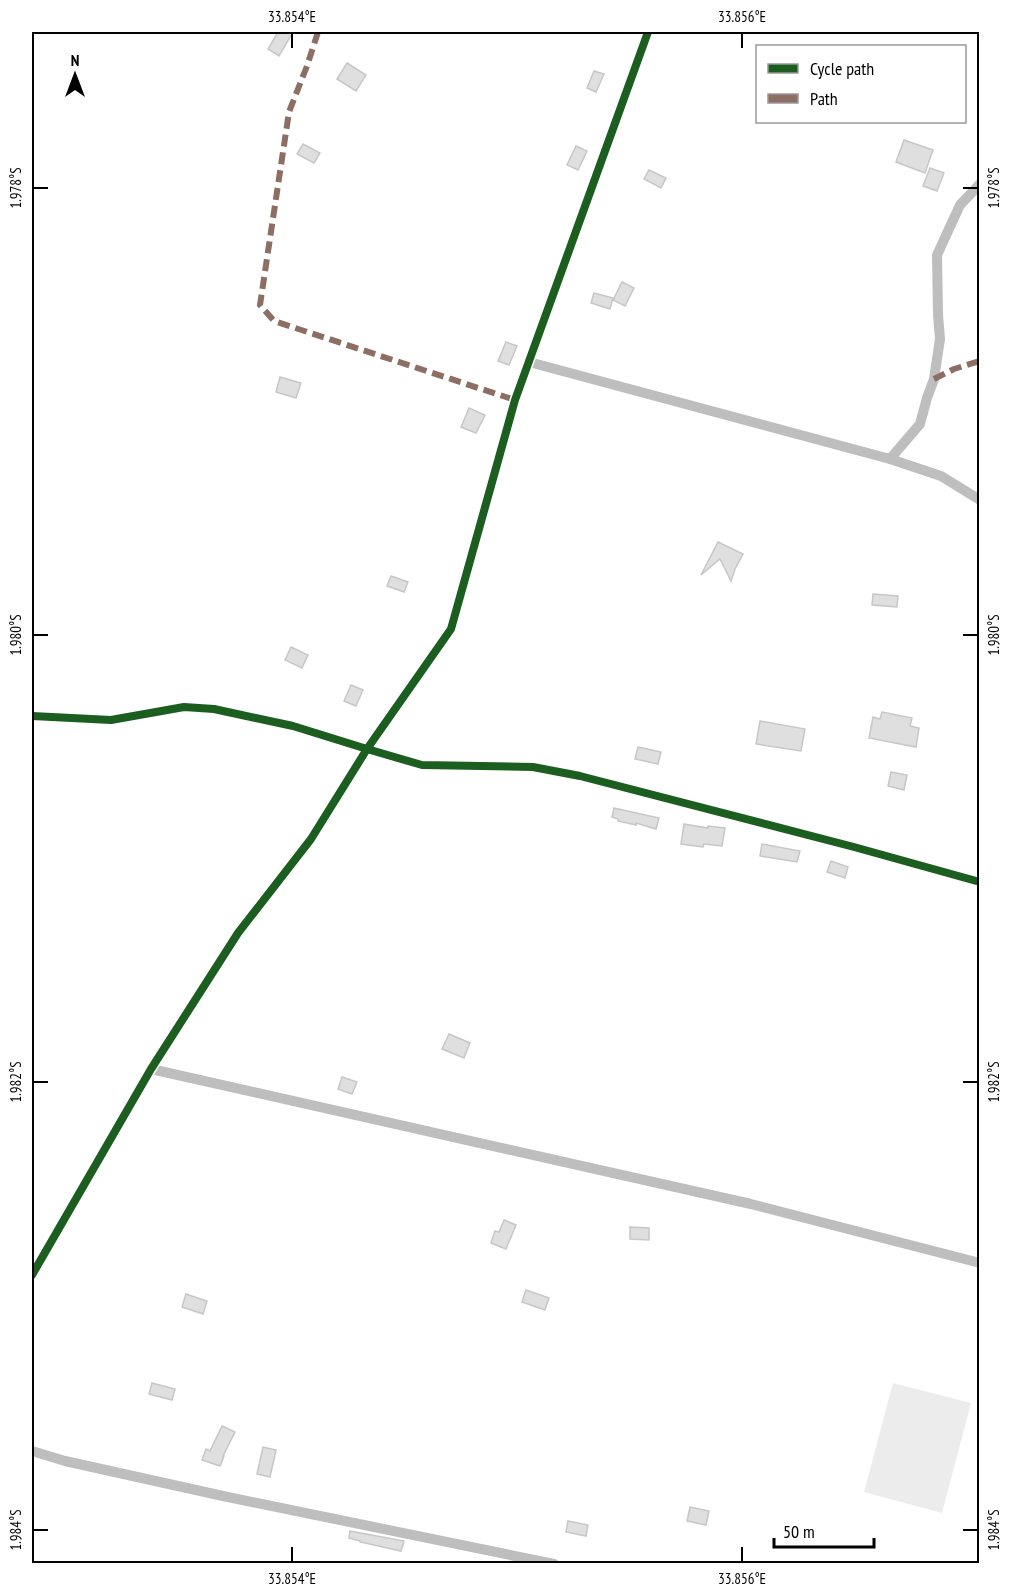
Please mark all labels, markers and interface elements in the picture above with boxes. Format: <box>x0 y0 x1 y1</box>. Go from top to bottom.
text: 33.854°E <box>268 7 316 26</box>
text: 33.856°E <box>718 7 766 26</box>
north arrow <box>45 45 105 105</box>
legend <box>756 45 966 123</box>
text: N <box>71 50 79 70</box>
text: Cycle path <box>810 57 874 80</box>
text: Path <box>810 87 838 110</box>
text: 1.978°S <box>6 167 25 209</box>
text: 1.978°S <box>984 167 1003 209</box>
text: 1.980°S <box>6 614 25 656</box>
text: 1.980°S <box>984 614 1003 656</box>
text: 1.982°S <box>6 1061 25 1103</box>
text: 1.982°S <box>984 1061 1003 1103</box>
text: 1.984°S <box>6 1509 25 1551</box>
text: 1.984°S <box>984 1509 1003 1551</box>
scale bar <box>774 1511 874 1549</box>
text: 50 m <box>783 1520 815 1543</box>
text: 33.854°E <box>268 1569 316 1588</box>
text: 33.856°E <box>718 1569 766 1588</box>

